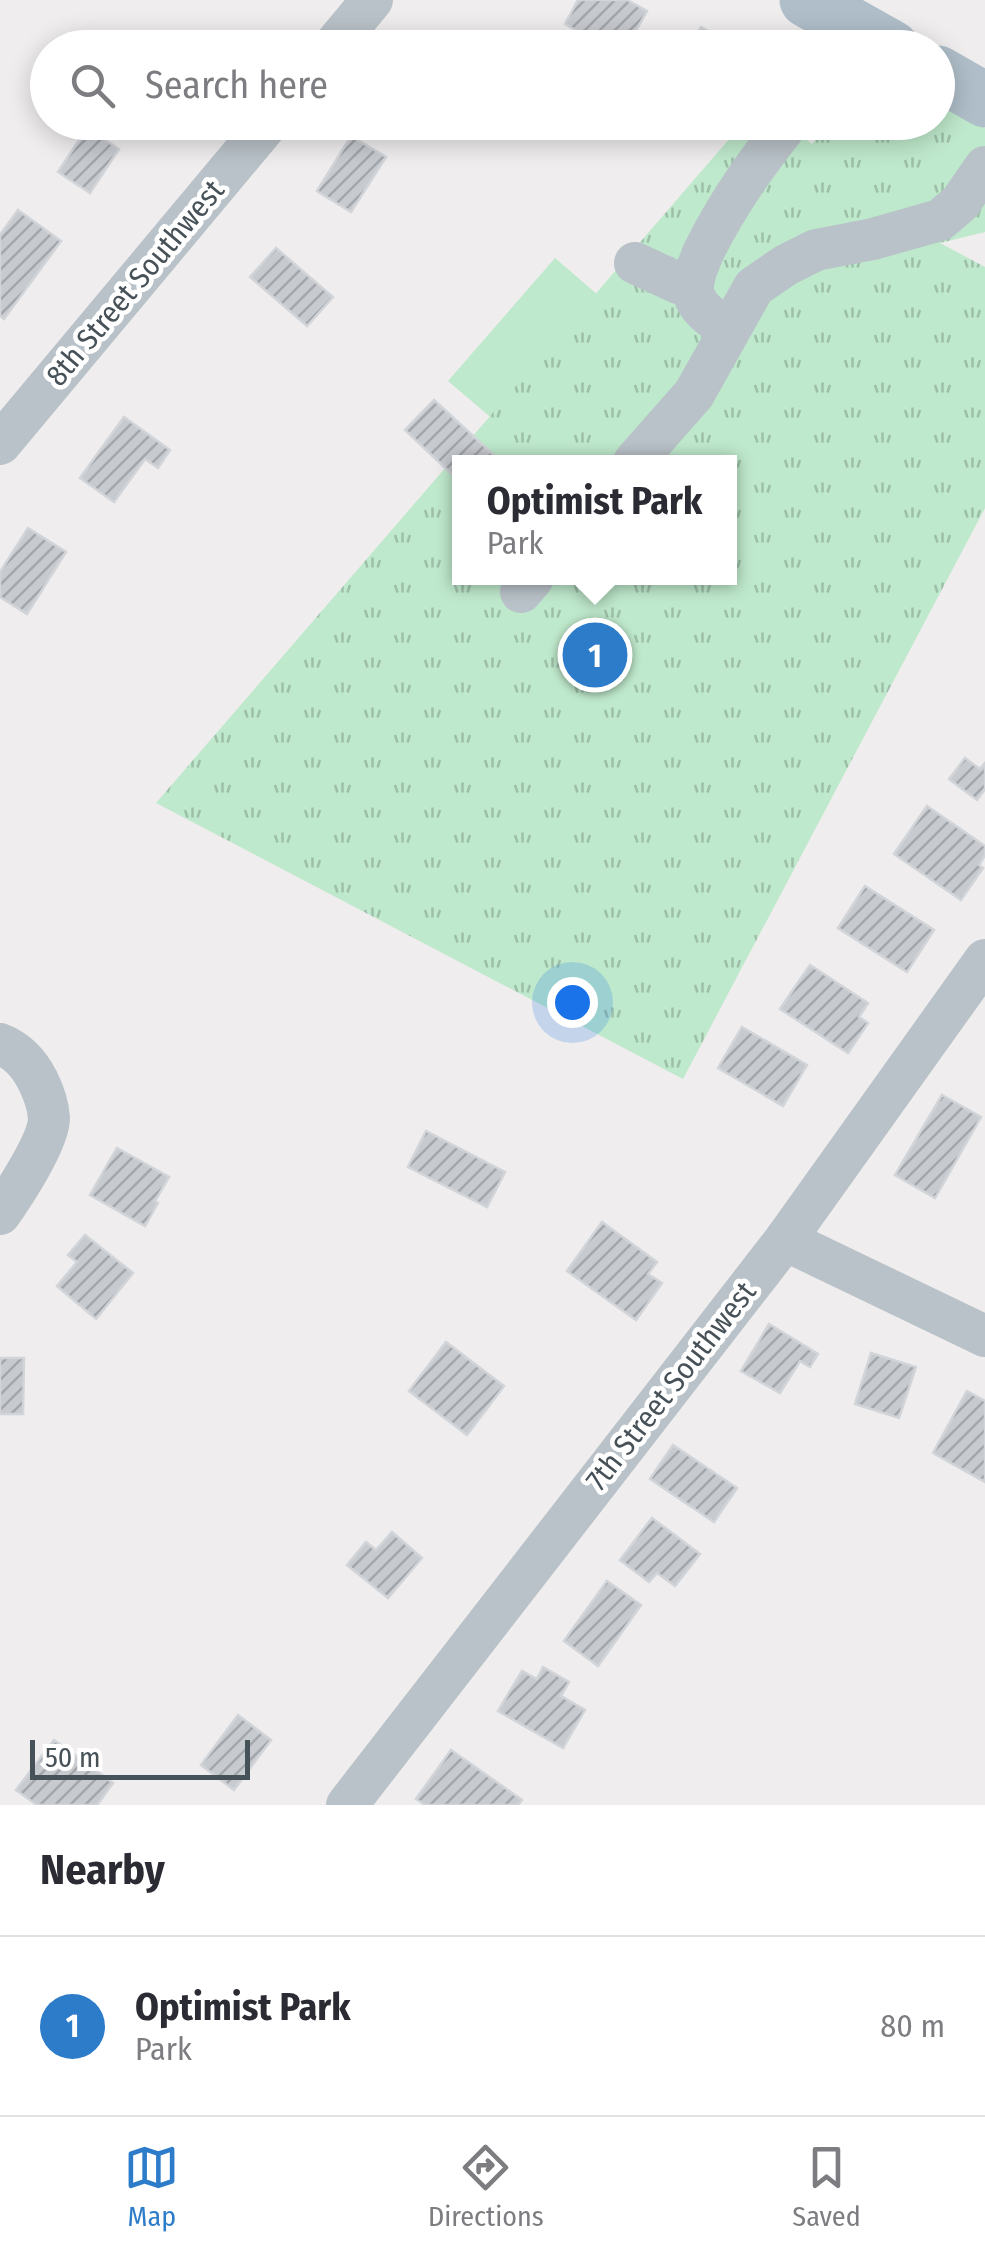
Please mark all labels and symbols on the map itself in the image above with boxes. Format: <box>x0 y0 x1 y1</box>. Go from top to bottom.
street label: 8th Street Southwest <box>38 173 232 393</box>
pin: 1 <box>562 618 628 692</box>
your location <box>547 977 598 1028</box>
street label: 7th Street Southwest <box>578 1274 764 1497</box>
scale bar <box>30 1735 250 1780</box>

